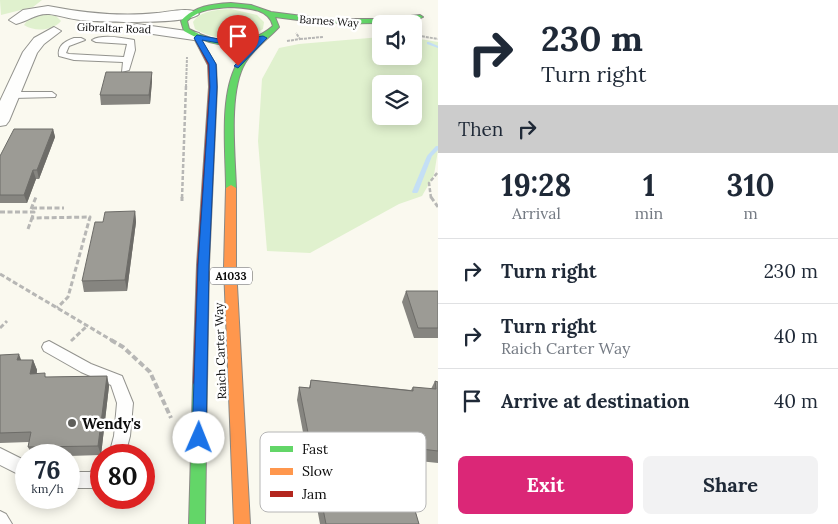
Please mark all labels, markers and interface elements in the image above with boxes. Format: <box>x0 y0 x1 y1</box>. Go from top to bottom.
street label: Barnes Way <box>299 12 360 30</box>
pin <box>217 15 259 66</box>
map controls <box>372 15 422 125</box>
button: sound <box>372 15 422 65</box>
text: 230 m <box>541 16 643 61</box>
street label: Gibraltar Road <box>77 20 152 36</box>
icon: right <box>458 20 523 85</box>
icon: arrive <box>224 22 252 50</box>
text: Turn right <box>541 60 646 88</box>
button: layers <box>372 75 422 125</box>
icon: right <box>513 115 541 143</box>
text: Then <box>458 117 503 141</box>
text: 19:28 <box>501 166 571 204</box>
text: 1 <box>643 166 655 204</box>
text: 310 <box>727 166 775 204</box>
text: Arrival <box>512 203 561 223</box>
text: min <box>635 203 663 223</box>
text: m <box>743 203 758 223</box>
icon: right <box>458 257 486 285</box>
text: Turn right <box>501 259 597 283</box>
text: 230 m <box>764 259 818 283</box>
road number: A1033 <box>210 268 252 284</box>
street label: Raich Carter Way <box>211 302 229 400</box>
text: Turn right <box>501 314 597 338</box>
icon: right <box>458 322 486 350</box>
text: 40 m <box>774 324 818 348</box>
text: Raich Carter Way <box>501 338 630 358</box>
icon: arrive <box>458 387 486 415</box>
text: Arrive at destination <box>501 389 690 413</box>
text: 40 m <box>774 389 818 413</box>
position arrow <box>172 411 224 463</box>
place label: Wendy's <box>82 414 141 433</box>
marker: Wendy's <box>66 417 78 429</box>
legend <box>260 432 426 512</box>
text: Fast <box>302 440 329 458</box>
speed limit sign: 80 <box>90 444 155 509</box>
text: 76 <box>34 454 61 486</box>
button: Exit <box>458 456 633 514</box>
button: Share <box>643 456 818 514</box>
text: Slow <box>302 462 334 480</box>
text: km/h <box>31 481 64 496</box>
text: Jam <box>301 485 327 503</box>

